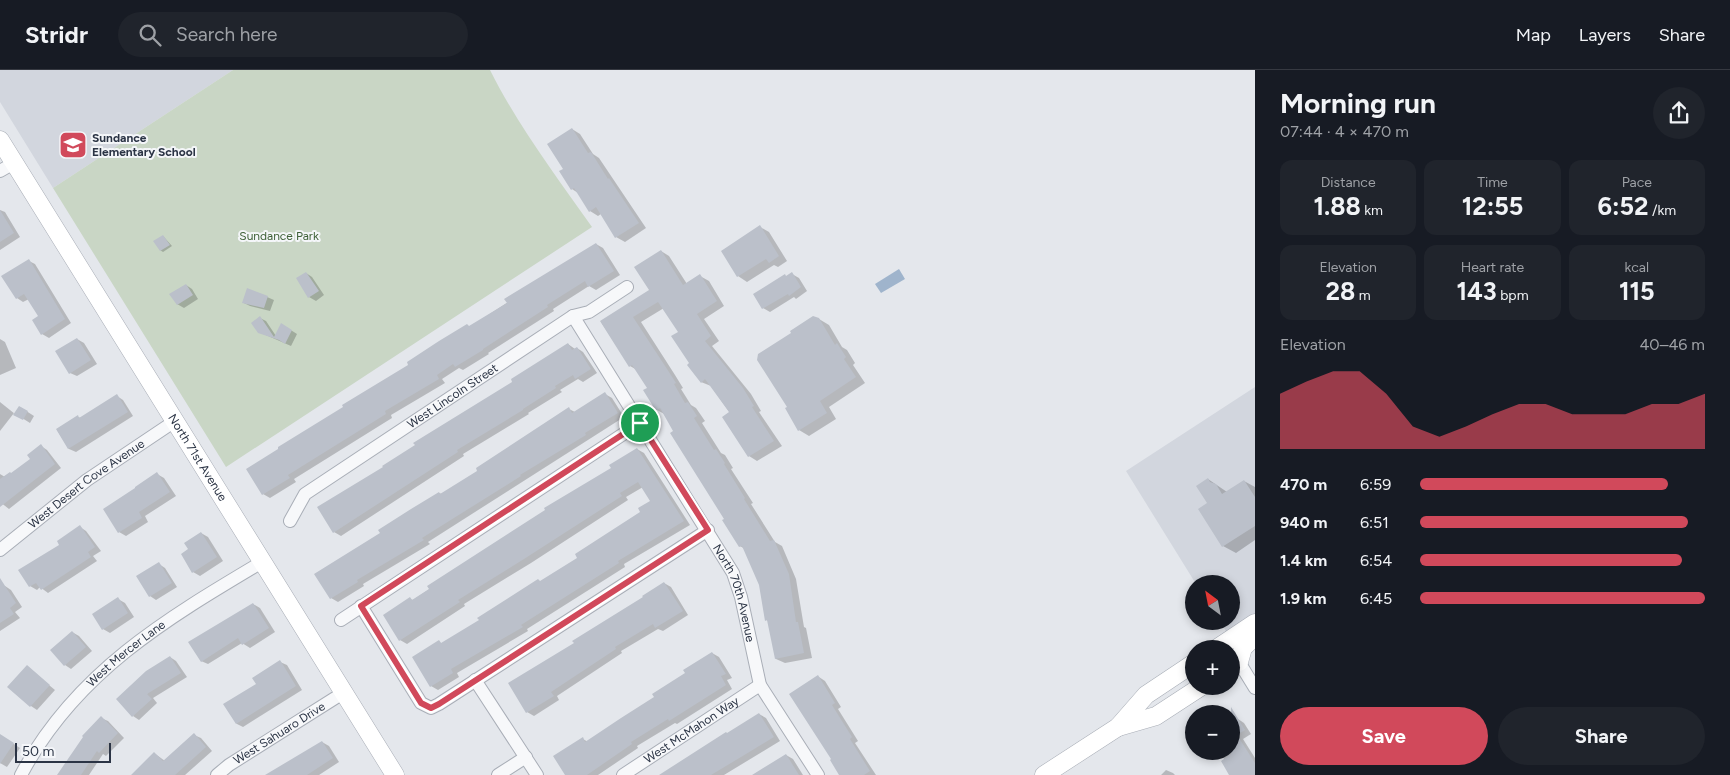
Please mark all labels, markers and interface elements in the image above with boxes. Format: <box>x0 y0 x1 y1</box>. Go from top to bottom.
search box <box>118 12 468 57</box>
text: Stridr <box>25 20 88 49</box>
icon: search <box>136 21 164 49</box>
text: Search here <box>176 23 277 46</box>
text: Map <box>1516 24 1551 46</box>
text: Layers <box>1579 24 1631 46</box>
text: Share <box>1659 24 1705 46</box>
text: Morning run <box>1280 86 1436 120</box>
button: share <box>1653 87 1705 139</box>
text: 07:44 · 4 × 470 m <box>1280 122 1409 141</box>
school or university icon: Sundance Elementary School <box>58 130 88 160</box>
place label: Sundance Elementary School <box>92 131 196 159</box>
text: Distance <box>1321 174 1376 191</box>
text: Time <box>1477 174 1508 191</box>
text: Pace <box>1622 174 1652 191</box>
text: 1.88 <box>1313 191 1361 221</box>
text: 12:55 <box>1462 191 1523 221</box>
text: 6:52 <box>1598 191 1649 221</box>
text: km <box>1361 202 1383 219</box>
text: /km <box>1649 202 1676 219</box>
park label: Sundance Park <box>239 229 319 243</box>
text: Elevation <box>1319 259 1377 276</box>
text: Heart rate <box>1461 259 1524 276</box>
text: kcal <box>1625 259 1649 276</box>
text: 28 <box>1326 276 1355 306</box>
text: 143 <box>1456 276 1497 306</box>
text: 115 <box>1619 276 1655 306</box>
text: m <box>1355 287 1371 304</box>
text: bpm <box>1497 287 1529 304</box>
text: Elevation <box>1280 335 1346 354</box>
text: 40–46 m <box>1639 335 1705 354</box>
street label: West Lincoln Street <box>405 361 501 431</box>
pin <box>619 402 661 444</box>
icon: arrive <box>626 409 654 437</box>
street label: North 71st Avenue <box>165 412 230 504</box>
street label: West Desert Cove Avenue <box>26 436 148 531</box>
text: 470 m <box>1280 475 1327 494</box>
text: 6:59 <box>1360 475 1391 494</box>
text: 940 m <box>1280 513 1328 532</box>
text: 6:51 <box>1360 513 1389 532</box>
street label: North 70th Avenue <box>710 542 758 644</box>
text: 1.4 km <box>1280 551 1327 570</box>
text: 6:54 <box>1360 551 1392 570</box>
north arrow <box>1185 575 1240 630</box>
map controls <box>1185 575 1240 760</box>
text: 1.9 km <box>1280 589 1326 608</box>
text: 6:45 <box>1360 589 1392 608</box>
street label: West Mercer Lane <box>84 617 168 690</box>
button: + <box>1185 640 1240 695</box>
street label: West McMahon Way <box>642 693 742 766</box>
street label: West Sahuaro Drive <box>231 699 328 767</box>
button: − <box>1185 705 1240 760</box>
button: Save <box>1280 707 1488 765</box>
button: Share <box>1498 707 1705 765</box>
scale bar <box>15 740 111 763</box>
text: 50 m <box>22 743 54 760</box>

